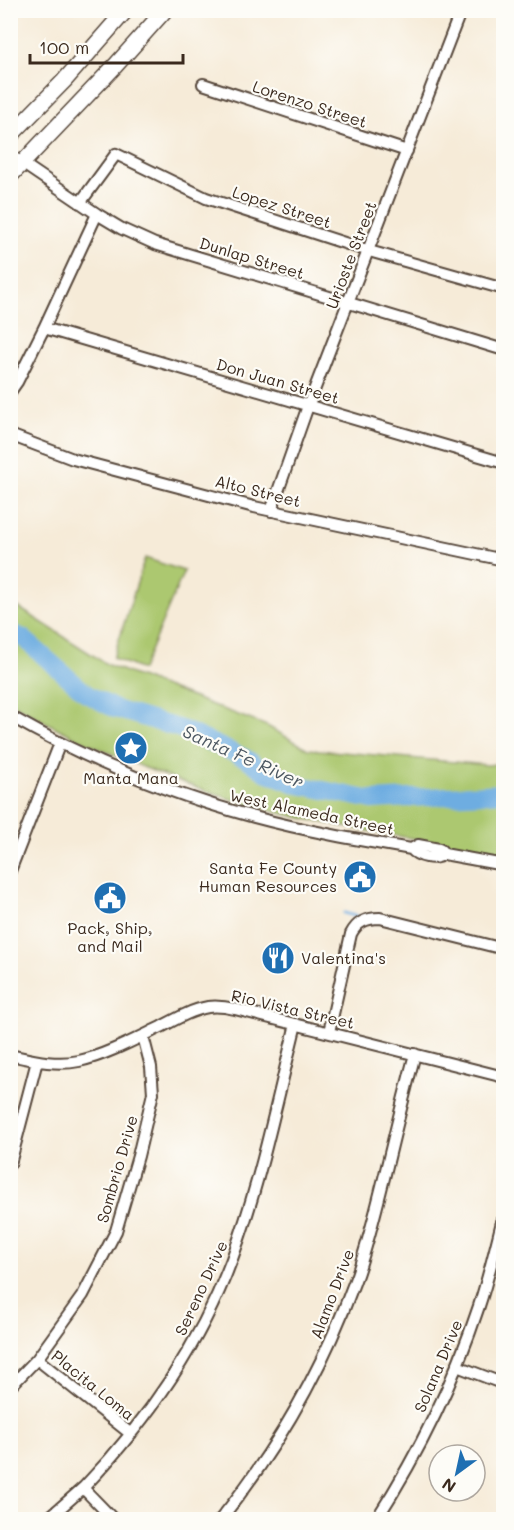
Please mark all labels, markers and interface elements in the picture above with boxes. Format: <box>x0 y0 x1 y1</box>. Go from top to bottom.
scale bar <box>30 27 183 65</box>
text: 100 m <box>39 35 89 59</box>
street label: Lorenzo Street <box>250 75 370 132</box>
street label: Lopez Street <box>230 181 334 232</box>
street label: Urioste Street <box>320 198 381 312</box>
street label: Dunlap Street <box>197 232 307 283</box>
street label: Don Juan Street <box>214 353 342 408</box>
street label: Alto Street <box>213 470 303 511</box>
water label: Santa Fe River <box>179 719 308 793</box>
place icon: Manta Mana <box>113 730 149 766</box>
place label: Manta Mana <box>83 767 179 788</box>
street label: West Alameda Street <box>228 784 396 839</box>
place label: Santa Fe County Human Resources <box>199 857 337 896</box>
public building icon: Santa Fe County Human Resources <box>342 859 378 895</box>
public building icon: Pack, Ship, and Mail <box>92 880 128 916</box>
place label: Pack, Ship, and Mail <box>67 917 153 956</box>
restaurant icon: Valentina's <box>260 940 296 976</box>
place label: Valentina's <box>301 947 386 968</box>
street label: Rio Vista Street <box>229 984 357 1033</box>
street label: Sombrio Drive <box>91 1112 142 1225</box>
street label: Sereno Drive <box>169 1237 232 1339</box>
street label: Alamo Drive <box>305 1246 358 1342</box>
street label: Solana Drive <box>409 1316 466 1415</box>
street label: Placita Loma <box>48 1345 139 1425</box>
north arrow <box>427 1443 487 1503</box>
text: N <box>438 1474 459 1498</box>

